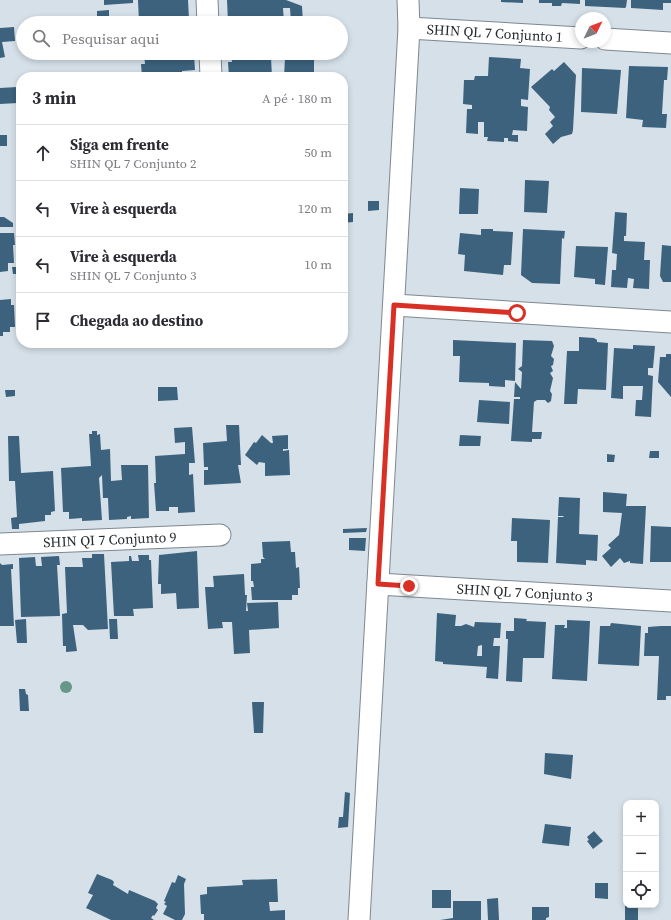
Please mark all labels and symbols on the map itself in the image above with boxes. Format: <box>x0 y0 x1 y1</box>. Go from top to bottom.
north arrow <box>575 12 611 48</box>
street label: SHIN QL 7 Conjunto 1 <box>426 19 563 47</box>
route start <box>508 304 526 322</box>
street label: SHIN QI 7 Conjunto 9 <box>43 527 177 552</box>
route end <box>400 577 418 595</box>
street label: SHIN QL 7 Conjunto 3 <box>456 579 593 606</box>

